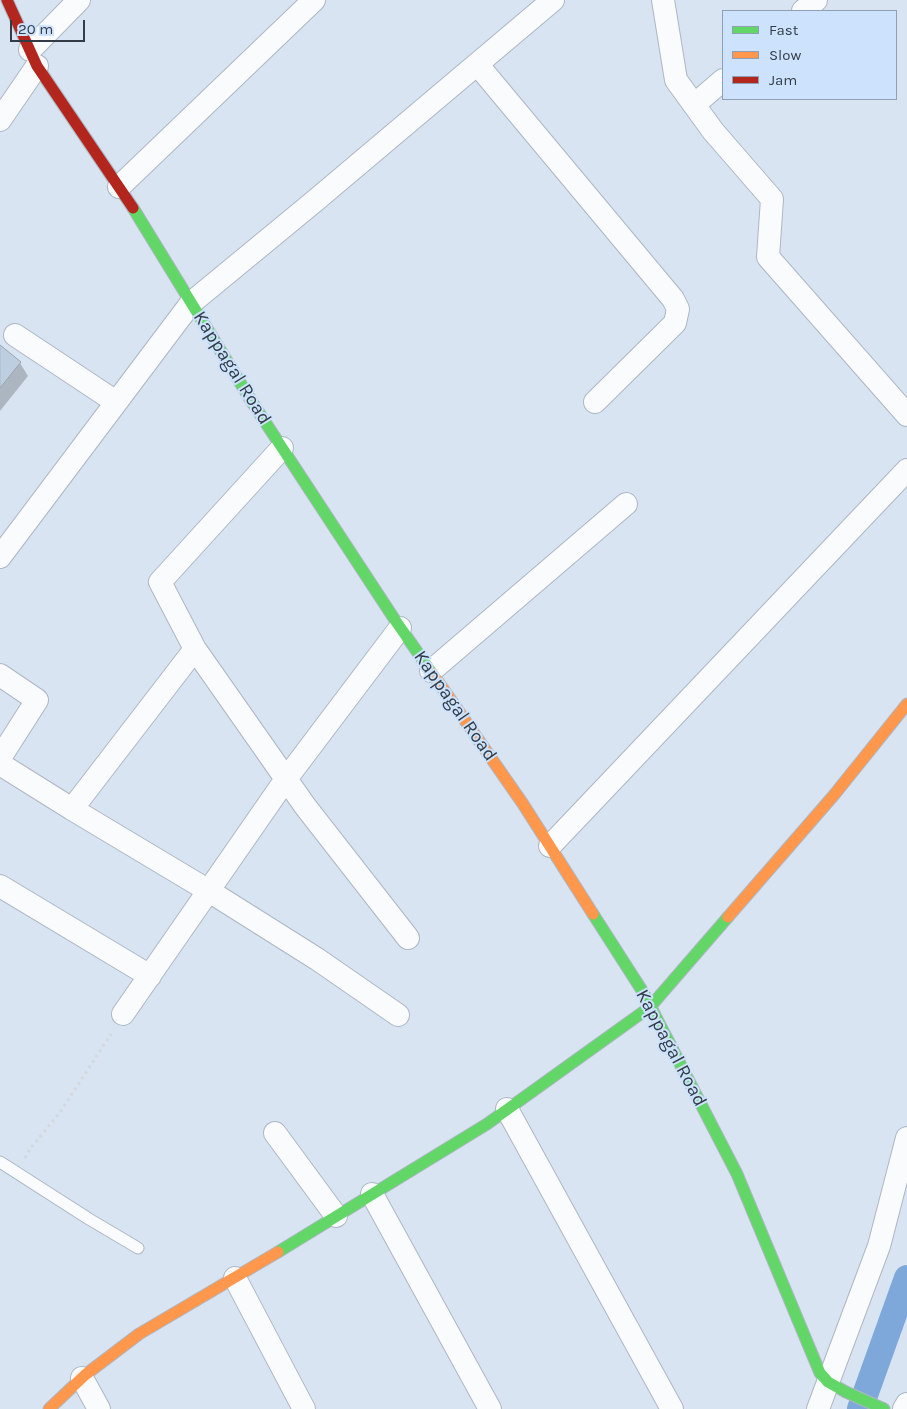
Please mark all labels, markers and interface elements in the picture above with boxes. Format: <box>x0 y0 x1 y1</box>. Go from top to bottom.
scale bar <box>12 10 88 42</box>
legend <box>722 10 897 100</box>
text: 20 m <box>18 20 53 38</box>
text: Fast <box>769 21 798 39</box>
text: Slow <box>769 46 801 64</box>
text: Jam <box>769 71 797 89</box>
street label: Kappagal Road <box>188 307 276 429</box>
street label: Kappagal Road <box>409 646 501 766</box>
street label: Kappagal Road <box>631 986 711 1110</box>

